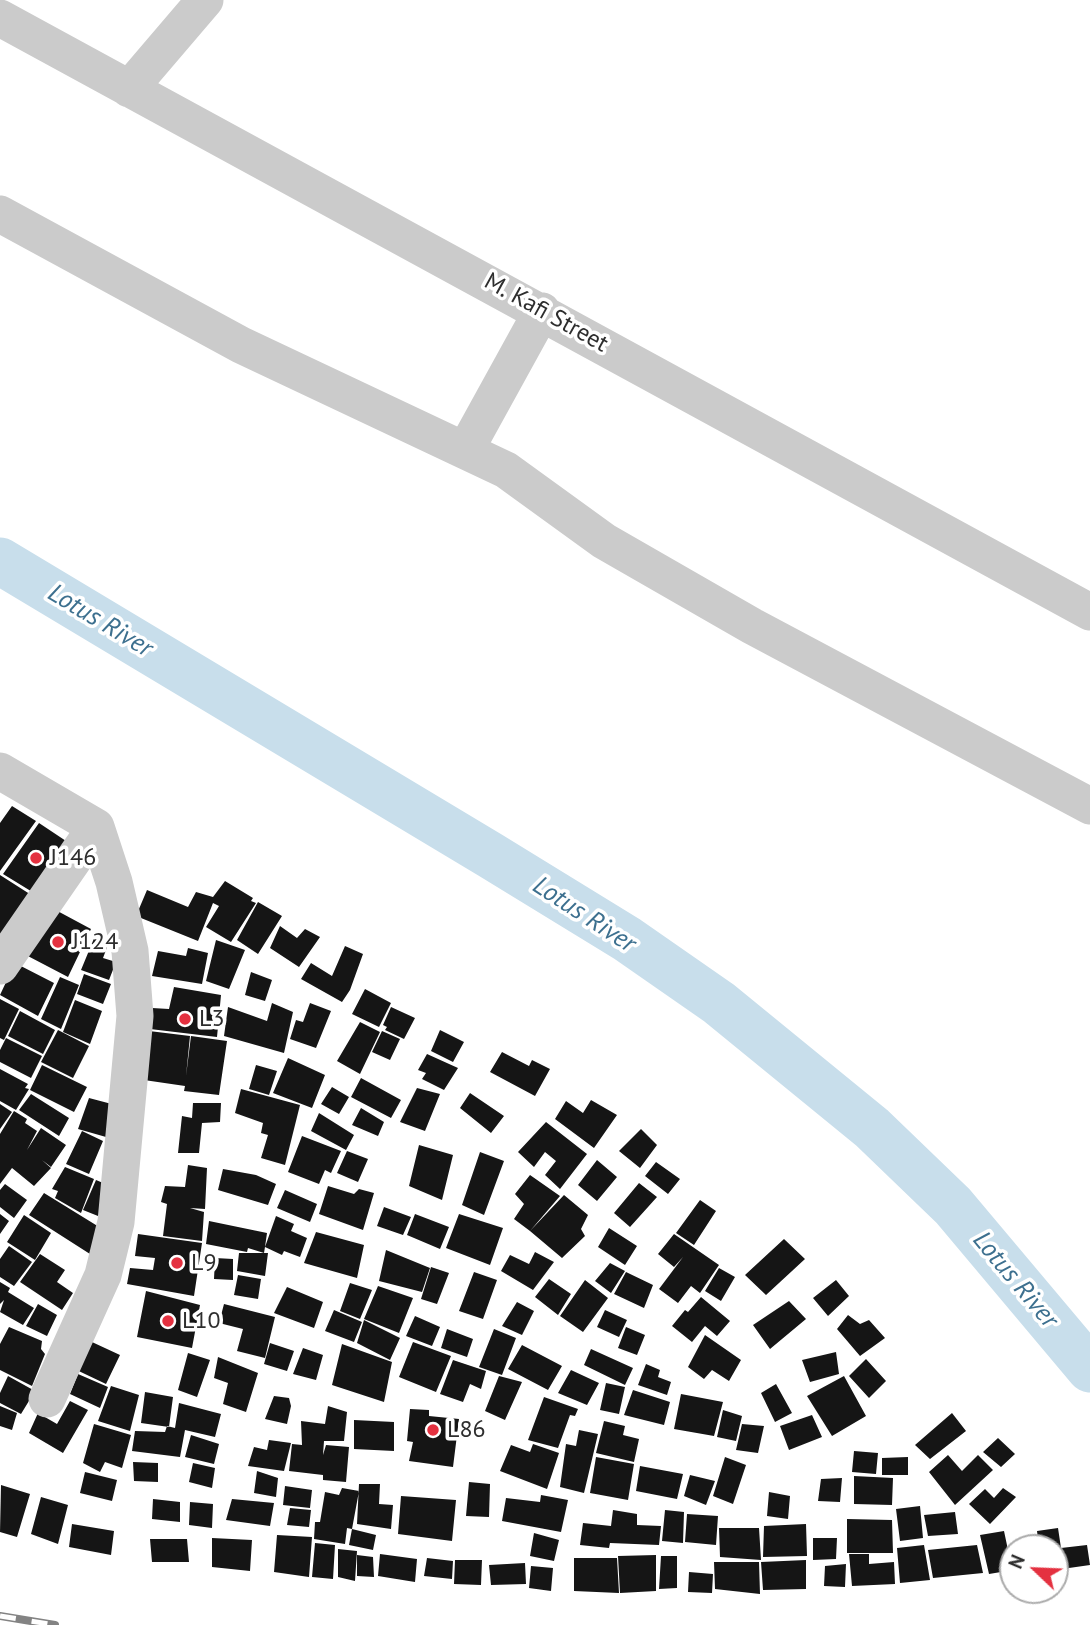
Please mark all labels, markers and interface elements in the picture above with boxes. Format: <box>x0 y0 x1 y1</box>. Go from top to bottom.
street label: M. Kafi Street <box>479 267 613 359</box>
water label: Lotus River <box>42 578 158 664</box>
place label: J146 <box>50 844 96 872</box>
marker: J146 <box>28 850 44 866</box>
water label: Lotus River <box>527 870 641 960</box>
place label: J124 <box>72 928 118 956</box>
marker: J124 <box>50 934 66 950</box>
place label: L3 <box>199 1005 224 1033</box>
marker: L3 <box>177 1011 193 1027</box>
water label: Lotus River <box>966 1225 1064 1335</box>
place label: L9 <box>191 1249 216 1277</box>
marker: L9 <box>169 1255 185 1271</box>
place label: L10 <box>182 1307 221 1335</box>
marker: L10 <box>160 1313 176 1329</box>
place label: L86 <box>447 1416 486 1444</box>
marker: L86 <box>425 1422 441 1438</box>
north arrow <box>999 1534 1069 1604</box>
text: N <box>1003 1551 1030 1572</box>

